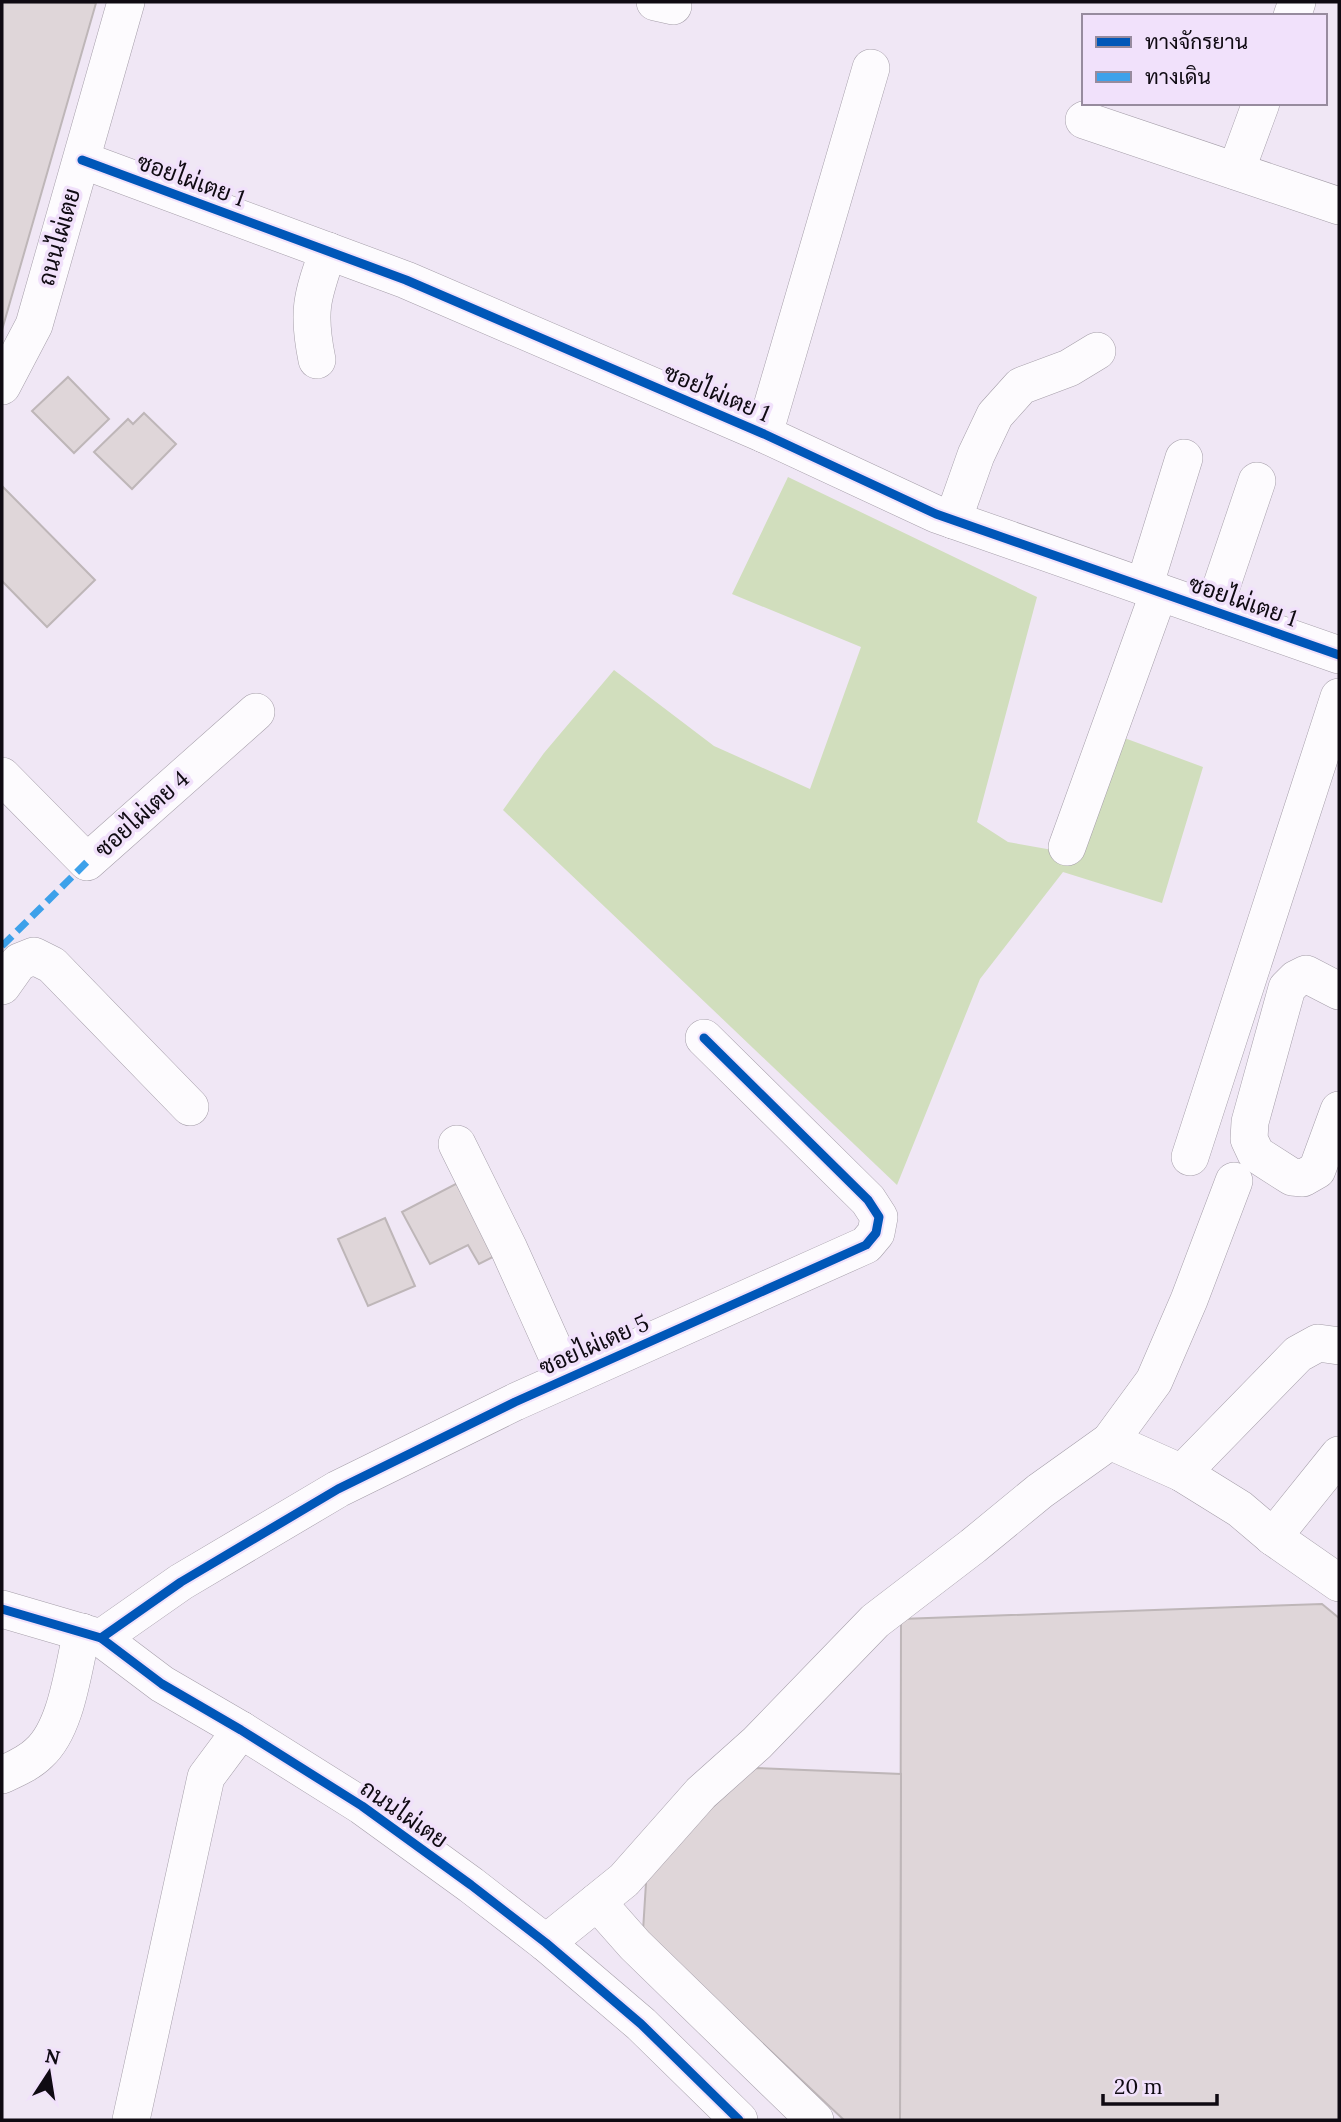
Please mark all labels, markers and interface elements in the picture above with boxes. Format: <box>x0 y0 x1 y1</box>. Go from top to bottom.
legend <box>1082 14 1327 105</box>
text: ทางจักรยาน <box>1145 28 1248 55</box>
text: ทางเดิน <box>1145 63 1211 90</box>
street label: ซอยไผ่เตย 1 <box>133 146 249 212</box>
street label: ถนนไผ่เตย <box>30 184 86 289</box>
street label: ซอยไผ่เตย 1 <box>660 356 775 428</box>
street label: ซอยไผ่เตย 1 <box>1185 568 1302 633</box>
street label: ซอยไผ่เตย 4 <box>88 763 195 864</box>
street label: ซอยไผ่เตย 5 <box>534 1307 653 1382</box>
street label: ถนนไผ่เตย <box>355 1772 454 1854</box>
north arrow <box>14 2038 84 2108</box>
text: N <box>43 2043 63 2070</box>
scale bar <box>1103 2062 1217 2106</box>
text: 20 m <box>1114 2073 1163 2100</box>

